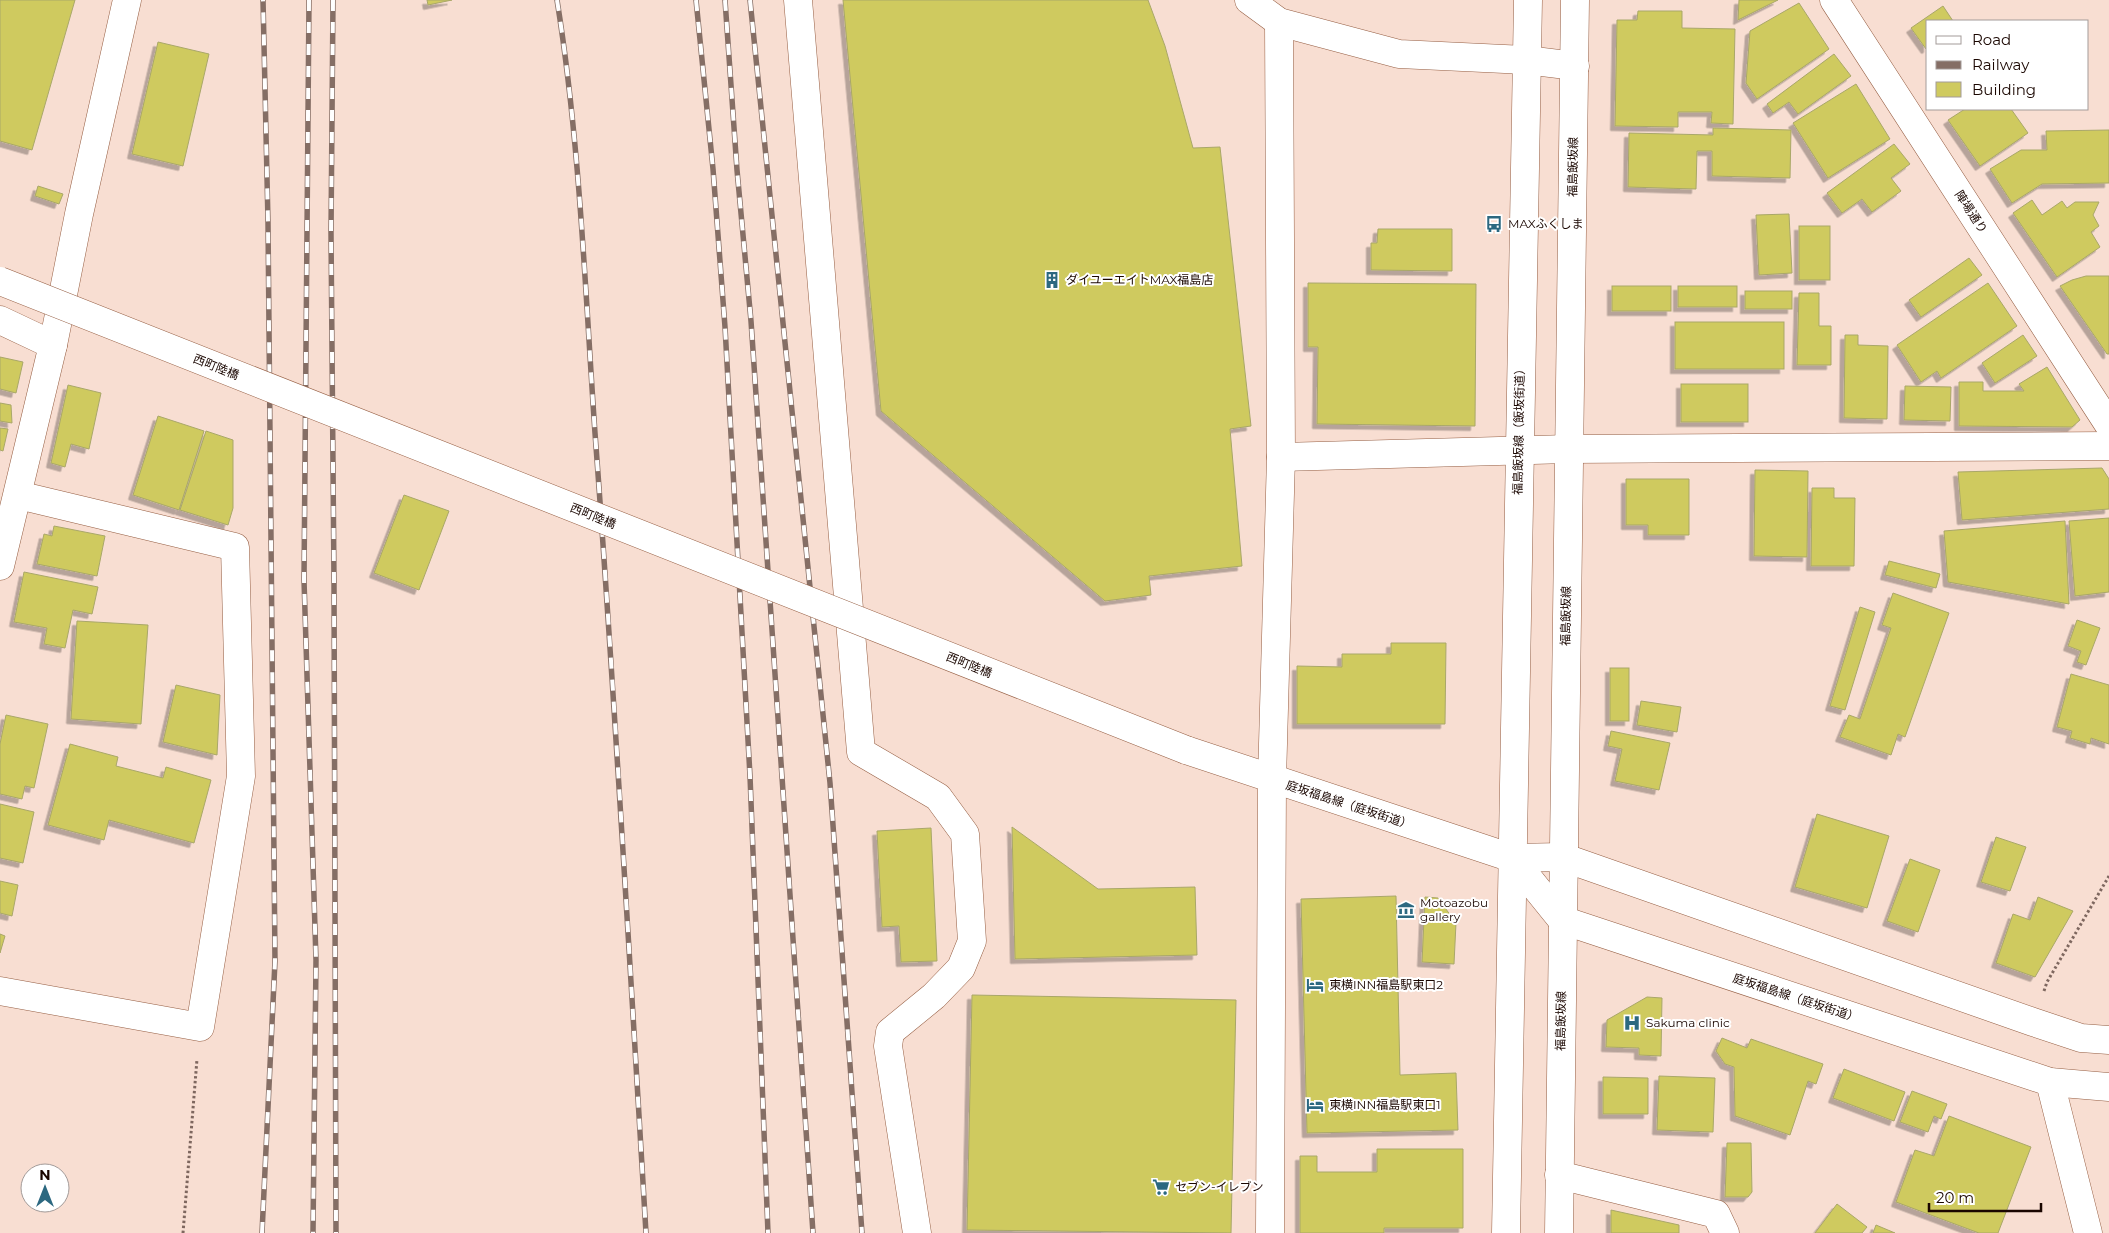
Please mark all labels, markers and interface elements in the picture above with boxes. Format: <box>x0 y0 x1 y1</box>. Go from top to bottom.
legend <box>1926 20 2089 110</box>
text: Road <box>1972 30 2011 49</box>
text: Railway <box>1972 55 2030 74</box>
text: Building <box>1972 80 2036 99</box>
street label: 福島飯坂線 <box>1564 137 1581 197</box>
street label: 陣場通り <box>1952 188 1991 236</box>
bus stop icon: MAXふくしま <box>1484 214 1504 234</box>
place label: MAXふくしま <box>1508 216 1584 231</box>
building icon: ダイユーエイトMAX福島店 <box>1042 270 1062 290</box>
place label: ダイユーエイトMAX福島店 <box>1066 272 1213 287</box>
street label: 西町陸橋 <box>191 351 241 382</box>
street label: 福島飯坂線（飯坂街道） <box>1510 363 1527 495</box>
street label: 西町陸橋 <box>568 500 618 531</box>
street label: 福島飯坂線 <box>1557 586 1574 646</box>
street label: 西町陸橋 <box>944 649 994 680</box>
street label: 庭坂福島線（庭坂街道） <box>1284 777 1414 832</box>
place label: Motoazobu gallery <box>1420 895 1488 924</box>
museum icon: Motoazobu gallery <box>1396 900 1416 920</box>
street label: 庭坂福島線（庭坂街道） <box>1731 970 1861 1025</box>
hotel icon: 東横INN福島駅東口2 <box>1305 975 1325 995</box>
place label: 東横INN福島駅東口2 <box>1329 977 1443 992</box>
street label: 福島飯坂線 <box>1552 991 1569 1051</box>
hospital icon: Sakuma clinic <box>1622 1013 1642 1033</box>
place label: Sakuma clinic <box>1646 1015 1730 1030</box>
hotel icon: 東横INN福島駅東口1 <box>1305 1095 1325 1115</box>
place label: 東横INN福島駅東口1 <box>1329 1097 1440 1112</box>
north arrow <box>20 1163 70 1213</box>
text: N <box>39 1166 51 1184</box>
supermarket icon: セブン-イレブン <box>1151 1177 1171 1197</box>
place label: セブン-イレブン <box>1175 1179 1264 1194</box>
scale bar <box>1929 1180 2042 1212</box>
text: 20 m <box>1936 1188 1974 1207</box>

